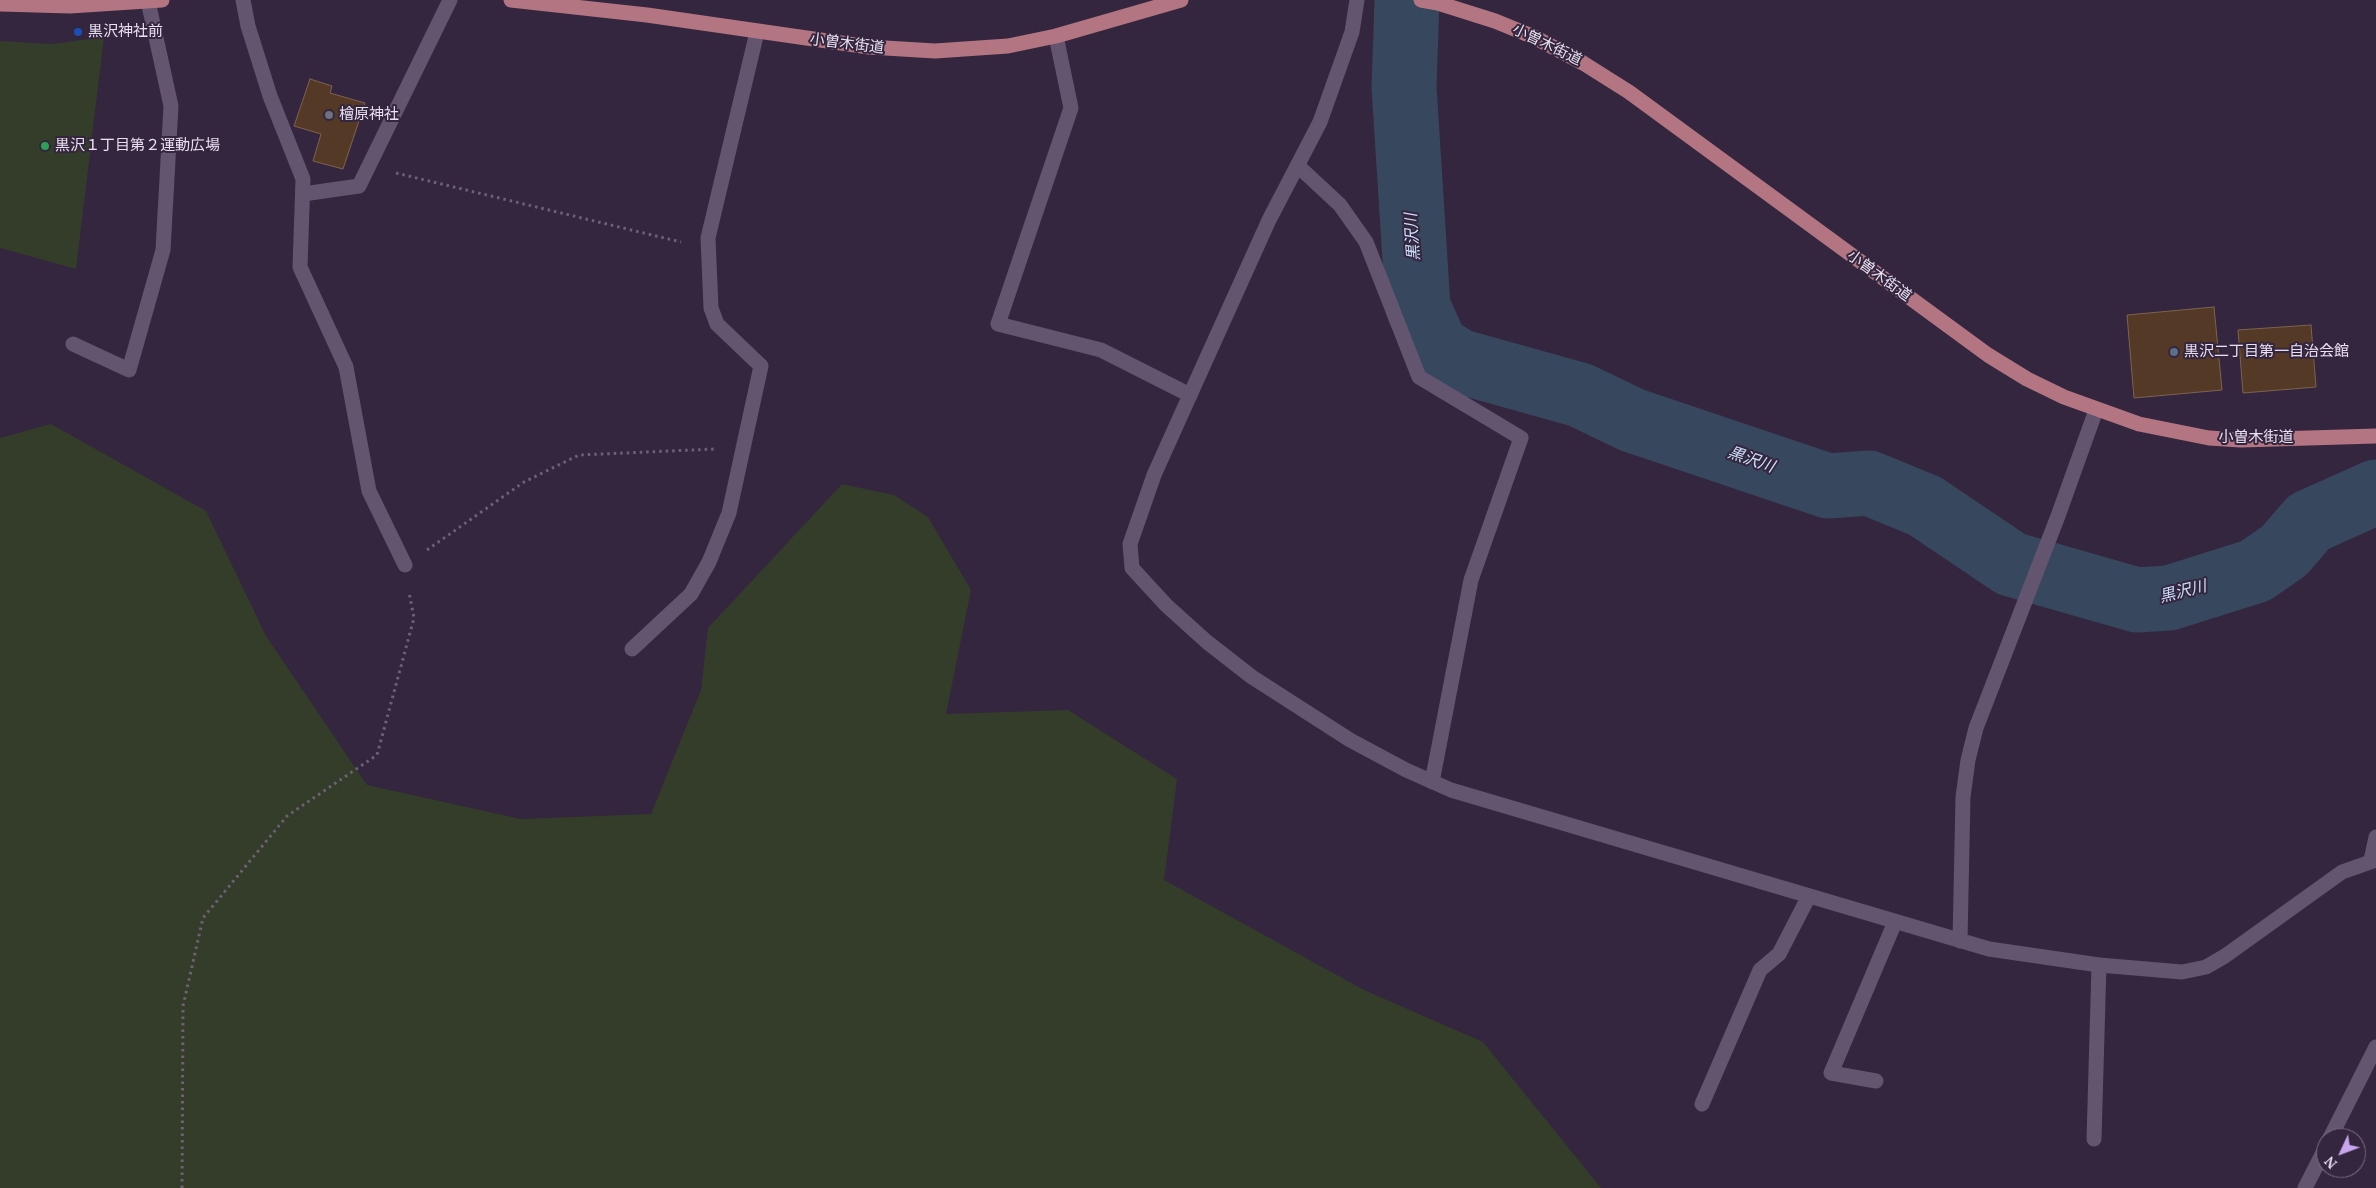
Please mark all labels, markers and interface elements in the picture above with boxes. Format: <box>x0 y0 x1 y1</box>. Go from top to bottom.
street label: 小曽木街道 <box>1509 20 1585 70</box>
place label: 黒沢神社前 <box>88 23 163 41</box>
marker: 黒沢神社前 <box>72 26 84 38</box>
street label: 小曽木街道 <box>809 30 885 58</box>
place label: 檜原神社 <box>339 106 399 124</box>
marker: 檜原神社 <box>323 109 335 121</box>
place label: 黒沢１丁目第２運動広場 <box>55 137 220 155</box>
marker: 黒沢１丁目第２運動広場 <box>39 140 51 152</box>
water label: 黒沢川 <box>1402 212 1424 262</box>
street label: 小曽木街道 <box>1843 247 1915 305</box>
place label: 黒沢二丁目第一自治会館 <box>2184 343 2349 361</box>
marker: 黒沢二丁目第一自治会館 <box>2168 346 2180 358</box>
street label: 小曽木街道 <box>2219 429 2293 447</box>
water label: 黒沢川 <box>1725 443 1777 477</box>
water label: 黒沢川 <box>2157 577 2209 607</box>
north arrow <box>2316 1128 2366 1178</box>
text: N <box>2320 1153 2341 1173</box>

